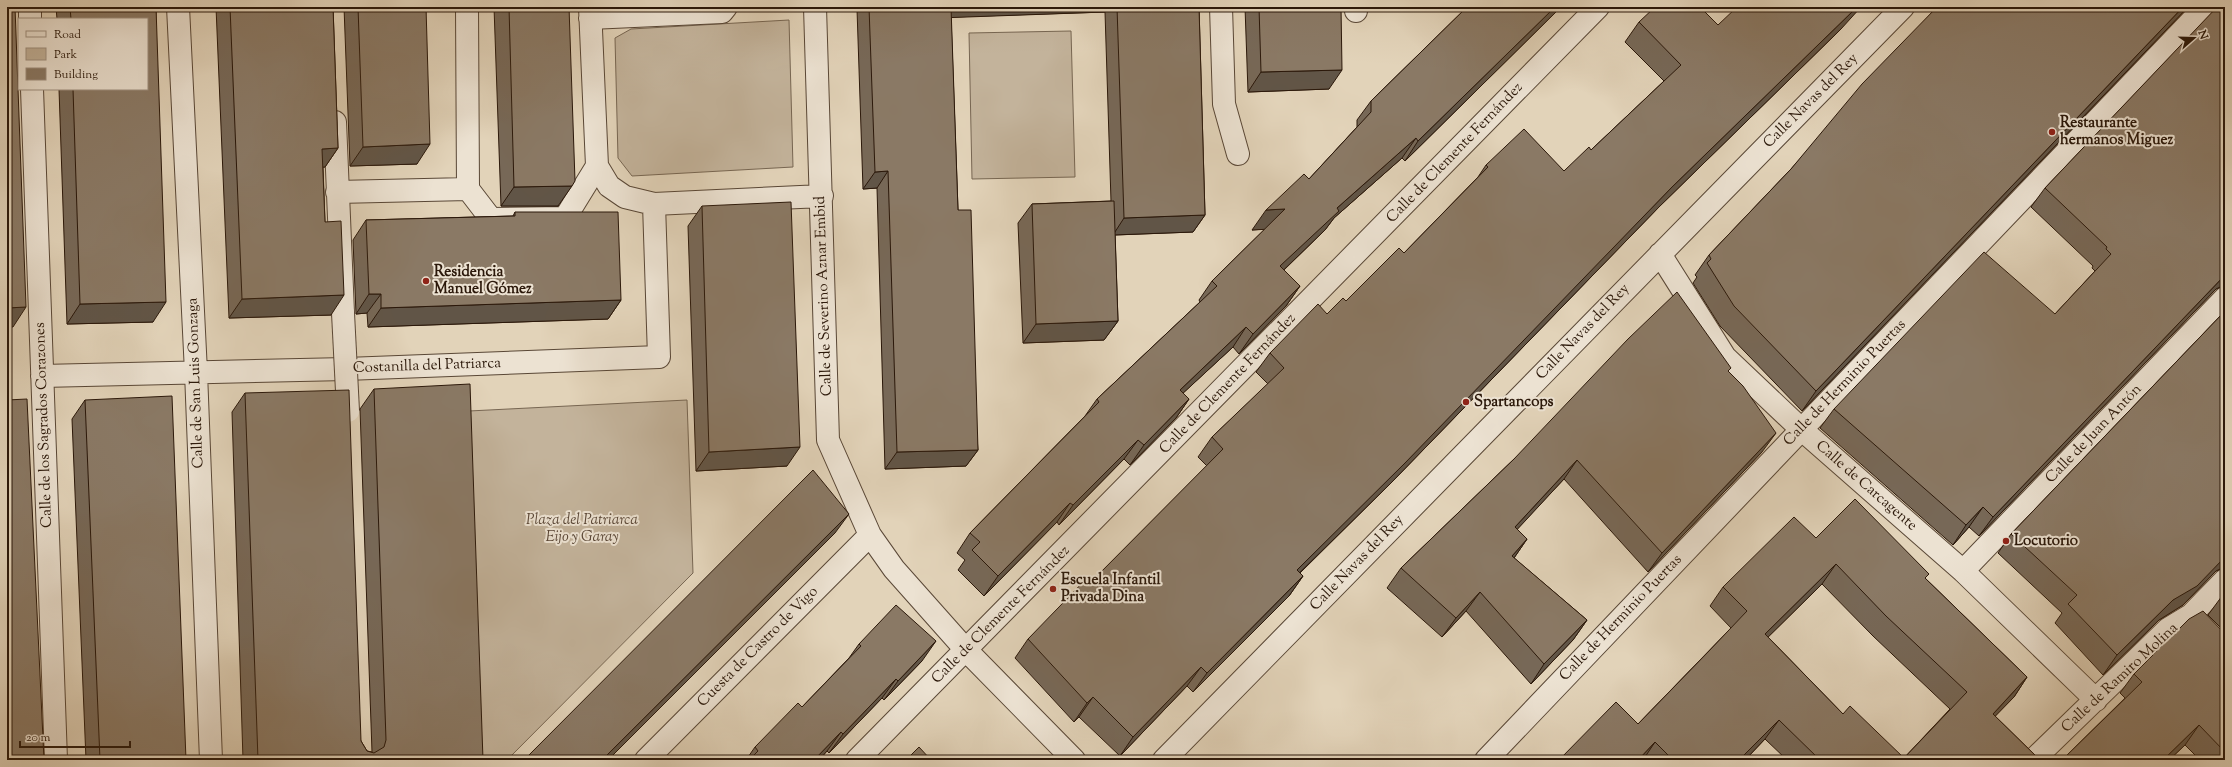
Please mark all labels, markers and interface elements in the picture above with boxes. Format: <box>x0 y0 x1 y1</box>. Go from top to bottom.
legend <box>18 18 148 90</box>
north arrow <box>2174 18 2214 58</box>
text: Road <box>54 26 81 44</box>
text: N <box>2193 27 2212 42</box>
text: Park <box>54 46 77 64</box>
street label: Calle Navas del Rey <box>1759 48 1864 153</box>
text: Building <box>54 66 98 84</box>
street label: Calle de Clemente Fernández <box>1382 78 1528 228</box>
place label: Restaurante hermanos Miguez <box>2060 113 2174 151</box>
marker: Restaurante hermanos Miguez <box>2047 127 2057 137</box>
street label: Calle de Severino Aznar Embid <box>810 195 838 396</box>
place label: Residencia Manuel Gómez <box>434 262 532 300</box>
marker: Residencia Manuel Gómez <box>421 276 431 286</box>
street label: Calle Navas del Rey <box>1531 279 1635 385</box>
street label: Calle de San Luis Gonzaga <box>183 297 209 469</box>
street label: Calle de Clemente Fernández <box>1155 309 1301 459</box>
street label: Calle de Herminio Puertas <box>1779 315 1911 451</box>
street label: Calle de los Sagrados Corazones <box>30 322 58 528</box>
street label: Costanilla del Patriarca <box>353 353 501 379</box>
street label: Calle de Juan Antón <box>2041 380 2147 488</box>
place label: Spartancops <box>1474 392 1554 413</box>
marker: Spartancops <box>1461 397 1471 407</box>
street label: Calle de Carcagente <box>1811 436 1921 536</box>
park label: Plaza del Patriarca Eijo y Garay <box>526 510 638 548</box>
street label: Calle Navas del Rey <box>1305 510 1409 616</box>
place label: Locutorio <box>2014 531 2078 552</box>
marker: Locutorio <box>2001 536 2011 546</box>
street label: Calle de Clemente Fernández <box>927 541 1075 689</box>
street label: Calle de Herminio Puertas <box>1555 550 1687 686</box>
place label: Escuela Infantil Privada Dina <box>1061 570 1162 608</box>
street label: Cuesta de Castro de Vigo <box>693 582 823 712</box>
marker: Escuela Infantil Privada Dina <box>1048 584 1058 594</box>
street label: Calle de Ramiro Molina <box>2057 618 2183 738</box>
scale bar <box>20 723 130 749</box>
text: 20 m <box>26 729 51 747</box>

